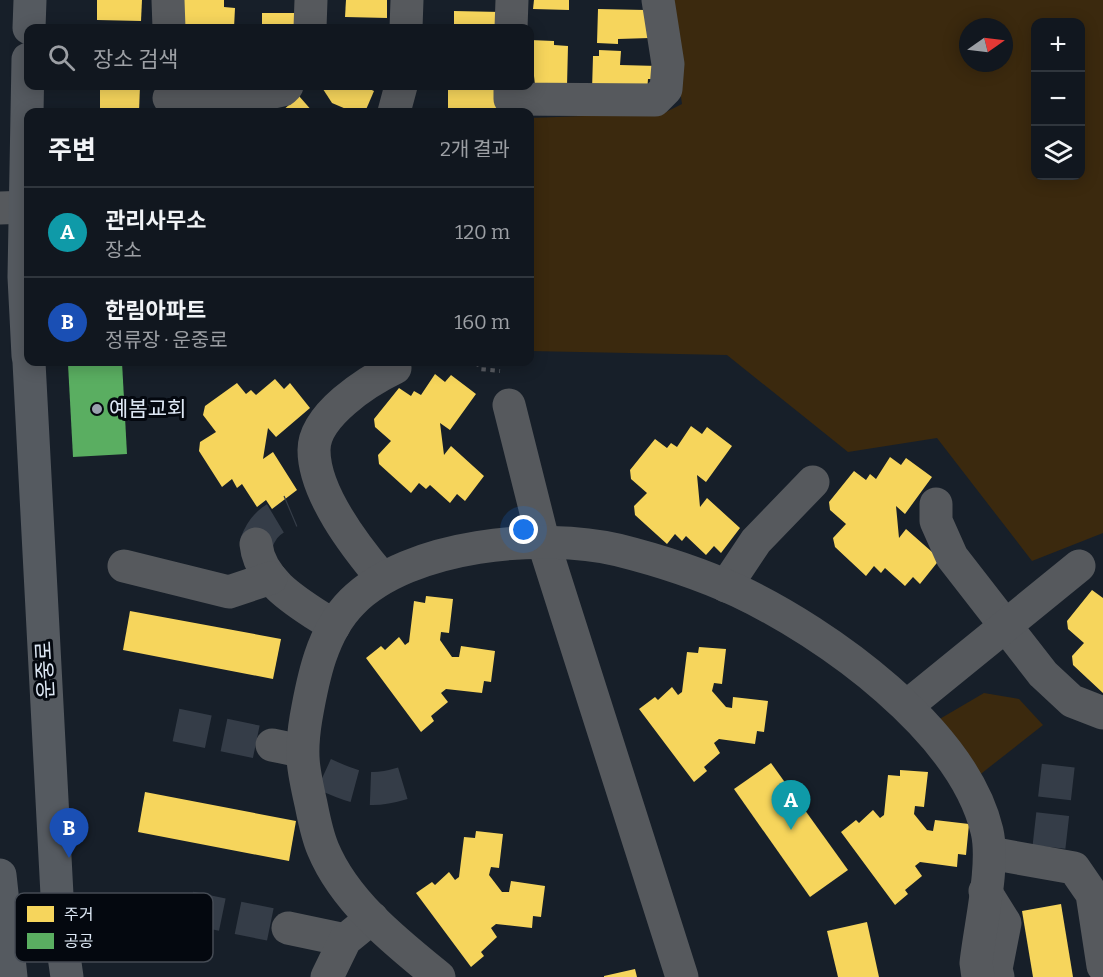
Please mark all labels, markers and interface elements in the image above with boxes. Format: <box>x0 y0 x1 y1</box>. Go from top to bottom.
north arrow <box>959 18 1013 72</box>
map controls <box>1031 18 1085 180</box>
button: + <box>1031 18 1085 72</box>
search box <box>24 24 534 90</box>
icon: search <box>45 41 78 74</box>
text: 장소 검색 <box>93 46 178 73</box>
button: − <box>1031 72 1085 126</box>
button: layers <box>1031 126 1085 180</box>
text: 주변 <box>48 135 96 166</box>
text: 2개 결과 <box>440 137 510 161</box>
text: 관리사무소 <box>105 207 206 234</box>
text: A <box>60 220 75 244</box>
text: 120 m <box>455 220 510 244</box>
text: 장소 <box>105 238 142 262</box>
text: 한림아파트 <box>105 297 206 324</box>
text: B <box>61 310 74 334</box>
text: 160 m <box>454 310 510 334</box>
text: 정류장 · 운중로 <box>105 328 228 352</box>
place label: 예봄교회 <box>109 396 186 422</box>
marker: 예봄교회 <box>90 402 104 416</box>
your location <box>509 515 538 544</box>
street label: 운중로 <box>31 640 59 700</box>
pin: A <box>772 780 810 830</box>
pin: B <box>50 808 88 858</box>
legend <box>15 893 213 962</box>
text: 주거 <box>64 905 93 924</box>
text: 공공 <box>64 932 93 951</box>

